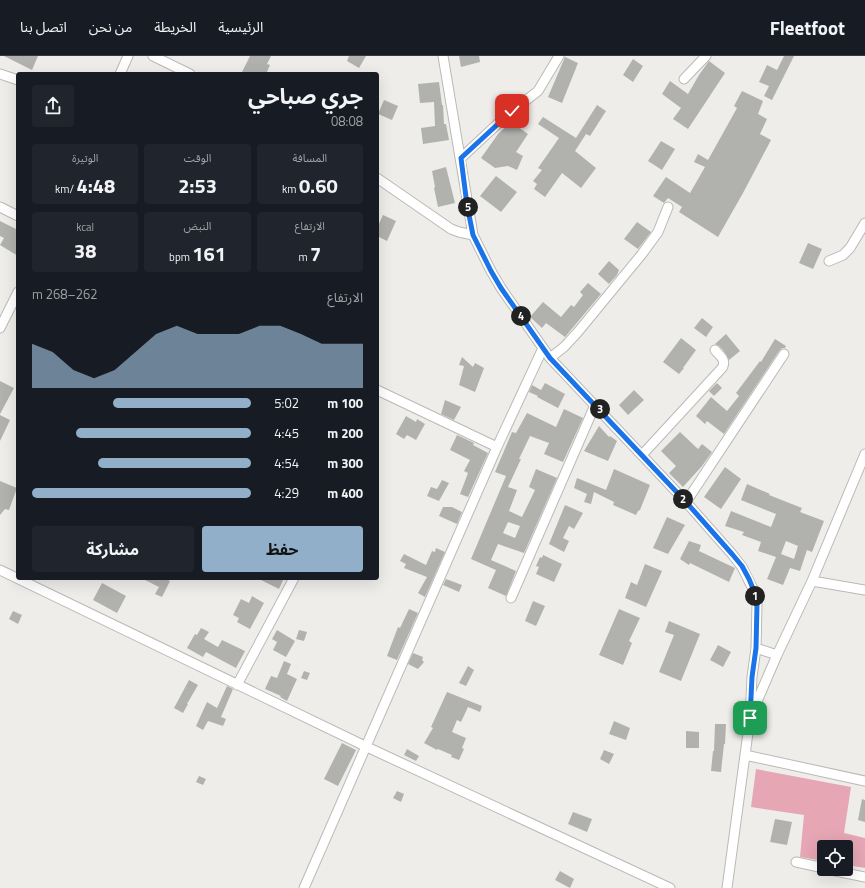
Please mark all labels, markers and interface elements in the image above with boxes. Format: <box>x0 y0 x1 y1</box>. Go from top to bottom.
text: Fleetfoot <box>770 13 845 42</box>
text: اتصل بنا <box>20 16 67 37</box>
text: من نحن <box>89 16 132 37</box>
text: الخريطة <box>154 16 196 37</box>
text: الرئيسية <box>218 16 263 37</box>
text: جري صباحي <box>248 79 363 113</box>
button: share <box>32 85 74 127</box>
pin <box>495 94 529 128</box>
icon: check <box>501 100 523 122</box>
text: 08:08 <box>331 111 363 131</box>
text: الوتيرة <box>72 150 98 166</box>
text: الوقت <box>184 150 211 166</box>
text: المسافة <box>293 150 327 166</box>
text: 4:48 <box>77 170 115 201</box>
text: 2:53 <box>178 170 217 201</box>
text: 0.60 <box>299 170 338 201</box>
text: /km <box>55 181 77 197</box>
text: km <box>282 181 299 197</box>
pin: 5 <box>458 197 478 217</box>
text: 5 <box>465 199 471 215</box>
text: النبض <box>184 218 211 234</box>
text: الارتفاع <box>295 218 325 234</box>
text: kcal <box>76 219 94 235</box>
text: 38 <box>74 235 96 266</box>
text: 161 <box>192 238 226 269</box>
text: 7 <box>310 238 321 269</box>
text: bpm <box>169 249 192 265</box>
text: m <box>298 249 310 265</box>
text: 262–268 m <box>32 284 98 304</box>
text: الارتفاع <box>327 287 363 307</box>
pin: 4 <box>511 306 531 326</box>
text: 4 <box>518 308 524 324</box>
text: 5:02 <box>274 393 299 413</box>
text: 100 m <box>327 393 363 413</box>
pin: 3 <box>590 399 610 419</box>
text: 3 <box>597 401 603 417</box>
text: 4:45 <box>274 423 299 443</box>
text: 200 m <box>327 423 363 443</box>
text: 4:54 <box>274 453 299 473</box>
text: 300 m <box>327 453 363 473</box>
text: 4:29 <box>274 483 299 503</box>
text: 400 m <box>327 483 363 503</box>
pin: 2 <box>673 489 693 509</box>
text: 2 <box>680 491 686 507</box>
button: مشاركة <box>32 526 194 572</box>
button: حفظ <box>202 526 363 572</box>
pin: 1 <box>745 586 765 606</box>
text: 1 <box>752 588 758 604</box>
pin <box>733 701 767 735</box>
icon: arrive <box>739 707 761 729</box>
map controls <box>817 840 853 876</box>
button: locate <box>817 840 853 876</box>

